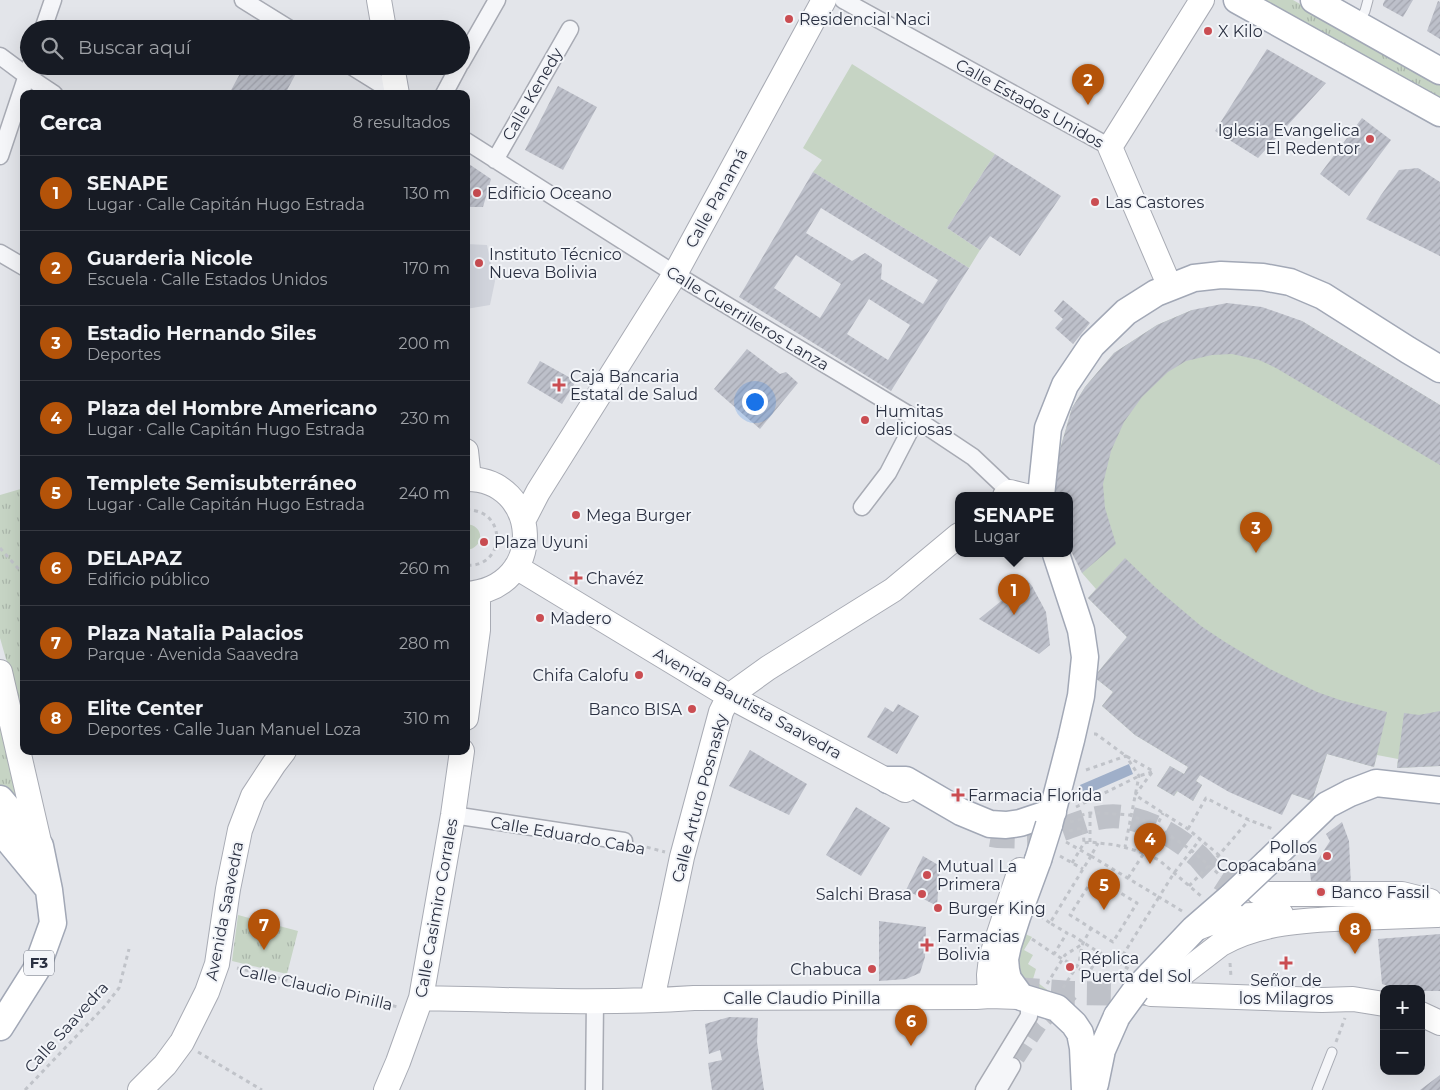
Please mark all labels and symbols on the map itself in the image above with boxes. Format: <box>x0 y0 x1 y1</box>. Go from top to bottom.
place label: Residencial Naci <box>799 10 930 29</box>
marker: Residencial Naci <box>783 13 795 25</box>
place label: X Kilo <box>1218 22 1263 41</box>
marker: X Kilo <box>1202 25 1214 37</box>
street label: Calle Kenedy <box>498 44 567 144</box>
street label: Calle Estados Unidos <box>952 55 1107 152</box>
pin: 2 <box>1072 64 1104 105</box>
place label: Iglesia Evangelica El Redentor <box>1218 121 1360 158</box>
marker: Iglesia Evangelica El Redentor <box>1364 133 1376 145</box>
street label: Calle Panamá <box>681 145 752 251</box>
place label: Edificio Oceano <box>487 184 612 203</box>
marker: Edificio Oceano <box>471 187 483 199</box>
place label: Las Castores <box>1105 193 1204 212</box>
marker: Las Castores <box>1089 196 1101 208</box>
place label: Instituto Técnico Nueva Bolivia <box>489 245 622 282</box>
marker: Instituto Técnico Nueva Bolivia <box>473 257 485 269</box>
street label: Calle Guerrilleros Lanza <box>663 262 833 375</box>
place label: Caja Bancaria Estatal de Salud <box>570 367 698 404</box>
marker: Caja Bancaria Estatal de Salud <box>552 378 566 392</box>
your location <box>742 389 768 415</box>
place label: Humitas deliciosas <box>875 402 953 439</box>
marker: Humitas deliciosas <box>859 414 871 426</box>
place label: Mega Burger <box>586 506 692 525</box>
marker: Mega Burger <box>570 509 582 521</box>
pin: 3 <box>1240 512 1272 553</box>
place label: Plaza Uyuni <box>494 533 588 552</box>
marker: Plaza Uyuni <box>478 536 490 548</box>
place label: Chavéz <box>586 569 644 588</box>
marker: Chavéz <box>570 572 582 584</box>
pin: 1 <box>998 574 1030 615</box>
place label: Madero <box>550 609 611 628</box>
marker: Madero <box>534 612 546 624</box>
street label: Avenida Bautista Saavedra <box>650 644 845 763</box>
place label: Chifa Calofu <box>532 666 629 685</box>
marker: Chifa Calofu <box>633 669 645 681</box>
place label: Banco BISA <box>588 700 683 719</box>
marker: Banco BISA <box>686 703 698 715</box>
street label: Calle Arturo Posnasky <box>668 711 731 885</box>
place label: Farmacia Florida <box>968 786 1102 805</box>
marker: Farmacia Florida <box>952 789 964 801</box>
street label: Calle Eduardo Caba <box>489 813 647 858</box>
street label: Calle Casimiro Corrales <box>411 817 462 999</box>
pin: 4 <box>1134 823 1166 864</box>
place label: Pollos Copacabana <box>1217 838 1317 875</box>
street label: Avenida Saavedra <box>202 840 247 982</box>
marker: Pollos Copacabana <box>1321 850 1333 862</box>
place label: Mutual La Primera <box>937 857 1017 894</box>
marker: Mutual La Primera <box>921 869 933 881</box>
pin: 5 <box>1088 869 1120 910</box>
place label: Banco Fassil <box>1331 883 1430 902</box>
place label: Salchi Brasa <box>816 885 912 904</box>
marker: Banco Fassil <box>1315 886 1327 898</box>
marker: Salchi Brasa <box>916 888 928 900</box>
place label: Burger King <box>948 899 1046 918</box>
marker: Burger King <box>932 902 944 914</box>
pin: 7 <box>248 909 280 950</box>
pin: 8 <box>1339 913 1371 954</box>
place label: Farmacias Bolivia <box>937 927 1020 964</box>
marker: Farmacias Bolivia <box>921 939 933 951</box>
place label: Réplica Puerta del Sol <box>1080 949 1192 986</box>
road number: F3 <box>24 950 54 976</box>
marker: Señor de los Milagros <box>1280 957 1292 969</box>
place label: Chabuca <box>790 960 862 979</box>
street label: Calle Claudio Pinilla <box>237 961 395 1014</box>
marker: Réplica Puerta del Sol <box>1064 961 1076 973</box>
marker: Chabuca <box>866 963 878 975</box>
place label: Señor de los Milagros <box>1239 971 1334 1008</box>
street label: Calle Saavedra <box>21 978 112 1077</box>
street label: Calle Claudio Pinilla <box>723 989 881 1008</box>
pin: 6 <box>895 1005 927 1046</box>

